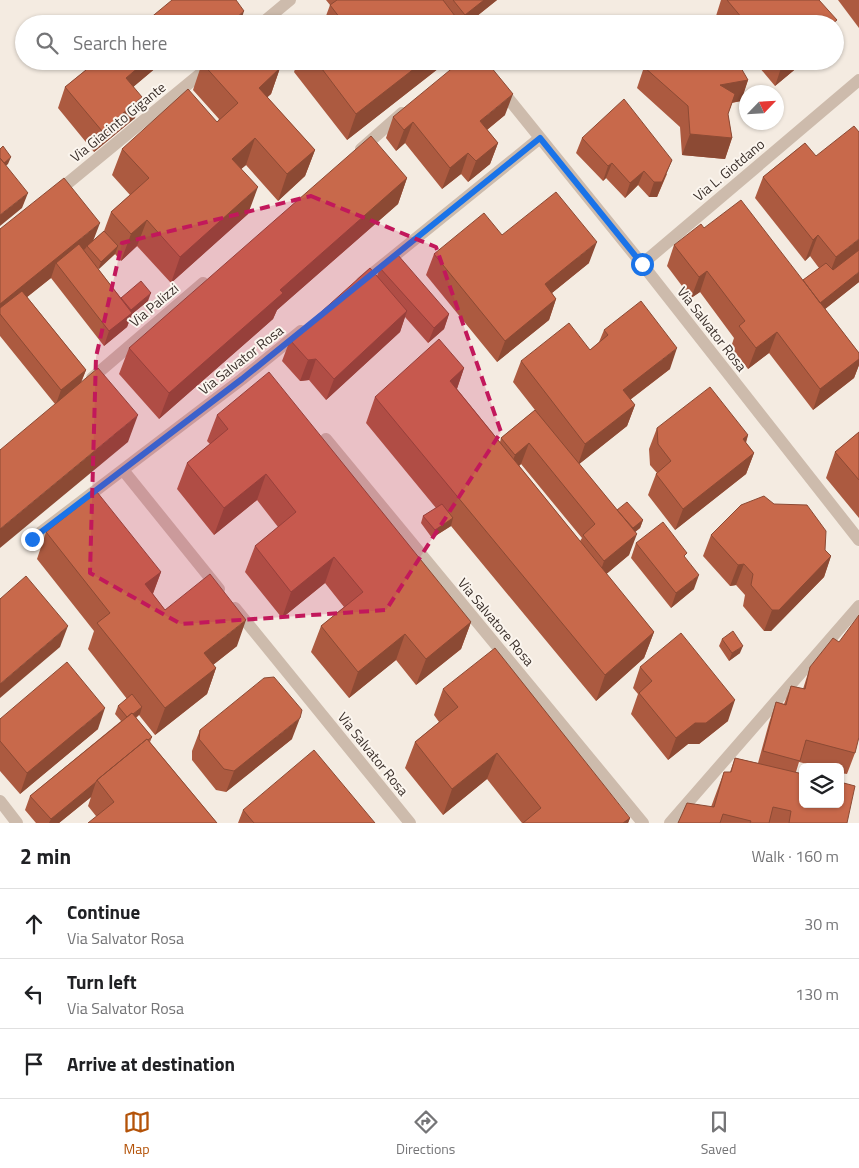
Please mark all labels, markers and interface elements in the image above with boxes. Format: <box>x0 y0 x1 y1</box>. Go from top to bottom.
search box <box>15 15 844 70</box>
text: Search here <box>73 28 167 57</box>
icon: search <box>33 29 61 57</box>
street label: Via Giacinto Gigante <box>65 77 170 167</box>
north arrow <box>739 85 784 130</box>
street label: Via L. Giotdano <box>688 133 769 206</box>
route start <box>631 253 654 276</box>
street label: Via Palizzi <box>124 278 183 332</box>
street label: Via Salvator Rosa <box>673 282 752 376</box>
street label: Via Salvator Rosa <box>194 320 288 399</box>
route end <box>21 528 44 551</box>
street label: Via Salvatore Rosa <box>453 573 540 670</box>
street label: Via Salvator Rosa <box>333 707 414 800</box>
map controls <box>799 763 844 808</box>
button: layers <box>799 763 844 808</box>
text: 2 min <box>20 840 71 872</box>
text: Walk · 160 m <box>751 844 839 868</box>
text: Continue <box>67 897 140 926</box>
icon: ahead <box>20 910 48 938</box>
text: 30 m <box>804 912 839 936</box>
text: Via Salvator Rosa <box>67 926 184 950</box>
text: Turn left <box>67 967 137 996</box>
icon: left <box>20 980 48 1008</box>
text: 130 m <box>795 982 839 1006</box>
text: Via Salvator Rosa <box>67 996 184 1020</box>
text: Arrive at destination <box>67 1049 235 1078</box>
icon: arrive <box>20 1050 48 1078</box>
tab: Map <box>123 1108 151 1159</box>
tab: Directions <box>396 1108 455 1159</box>
tab: Saved <box>701 1108 736 1159</box>

